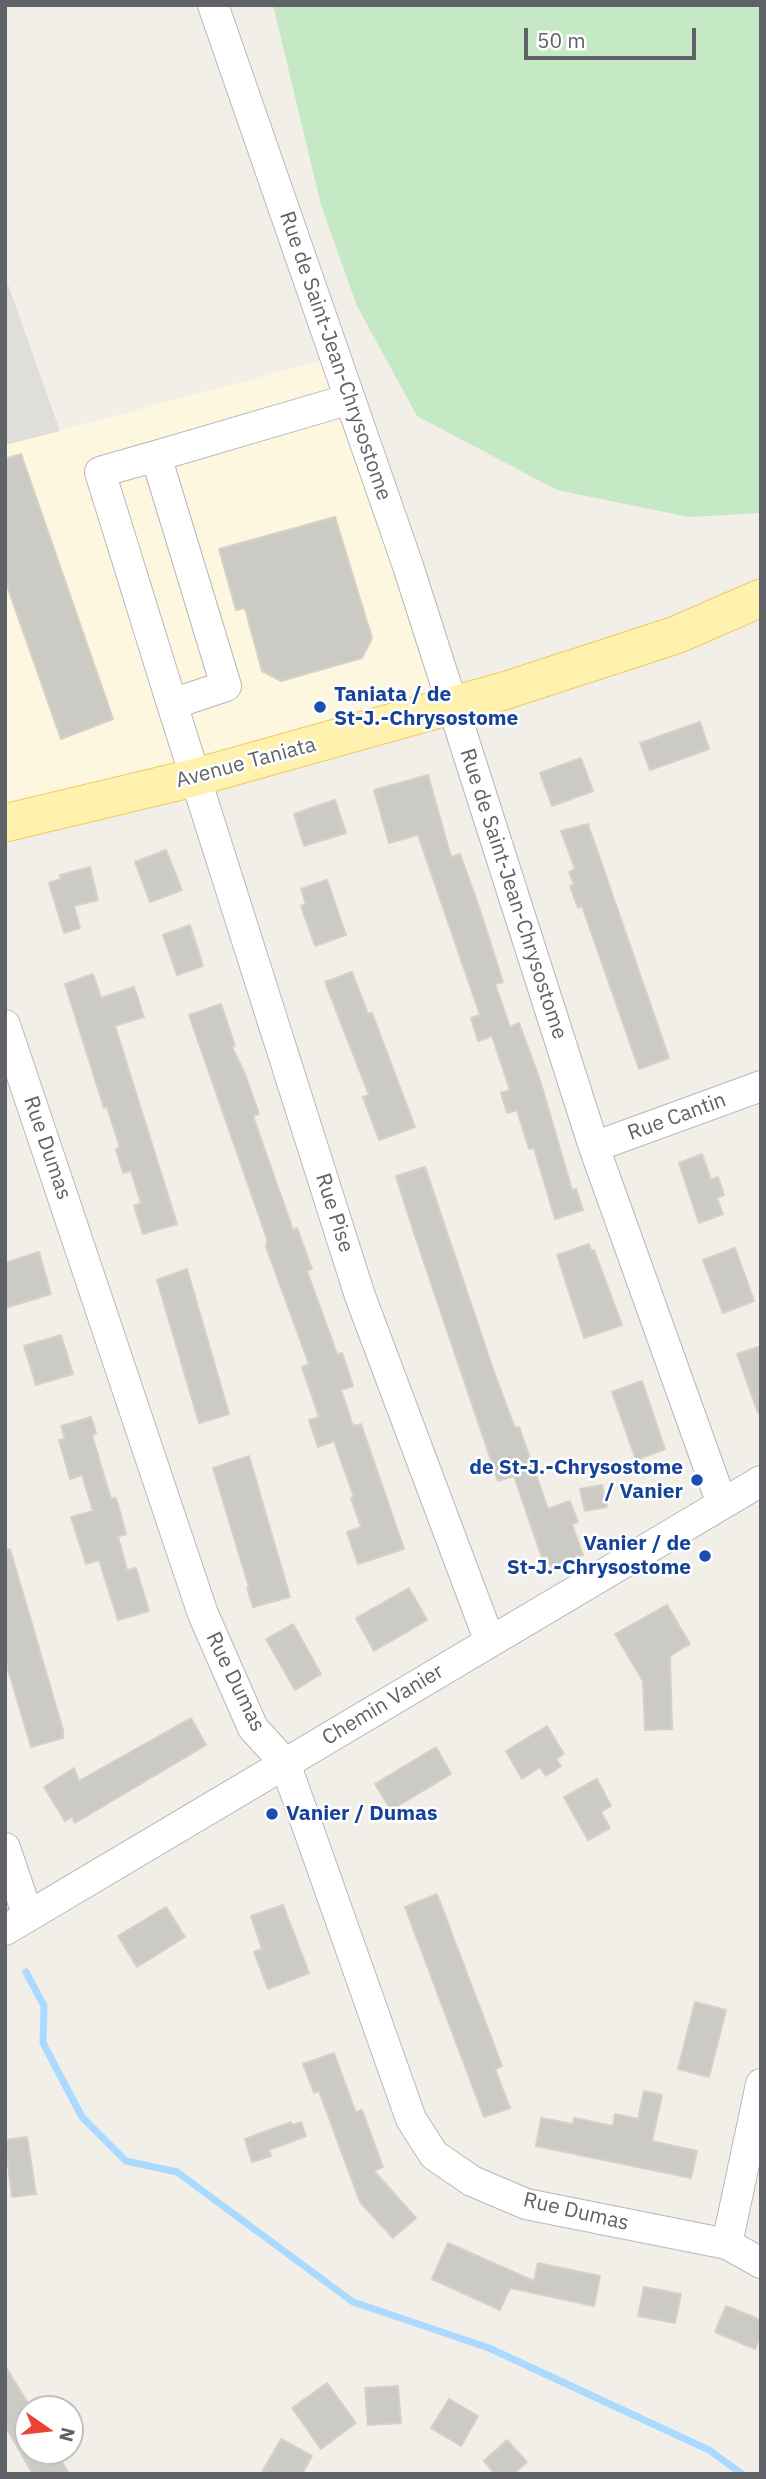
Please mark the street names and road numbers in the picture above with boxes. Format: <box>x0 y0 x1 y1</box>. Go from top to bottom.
street label: Rue de Saint-Jean-Chrysostome <box>274 208 396 504</box>
street label: Avenue Taniata <box>173 732 319 794</box>
street label: Rue de Saint-Jean-Chrysostome <box>454 745 572 1043</box>
street label: Rue Cantin <box>624 1088 730 1146</box>
street label: Rue Dumas <box>18 1093 76 1203</box>
street label: Rue Pise <box>309 1170 359 1256</box>
street label: Rue Dumas <box>200 1628 270 1736</box>
street label: Chemin Vanier <box>318 1659 448 1751</box>
street label: Rue Dumas <box>521 2188 631 2236</box>

